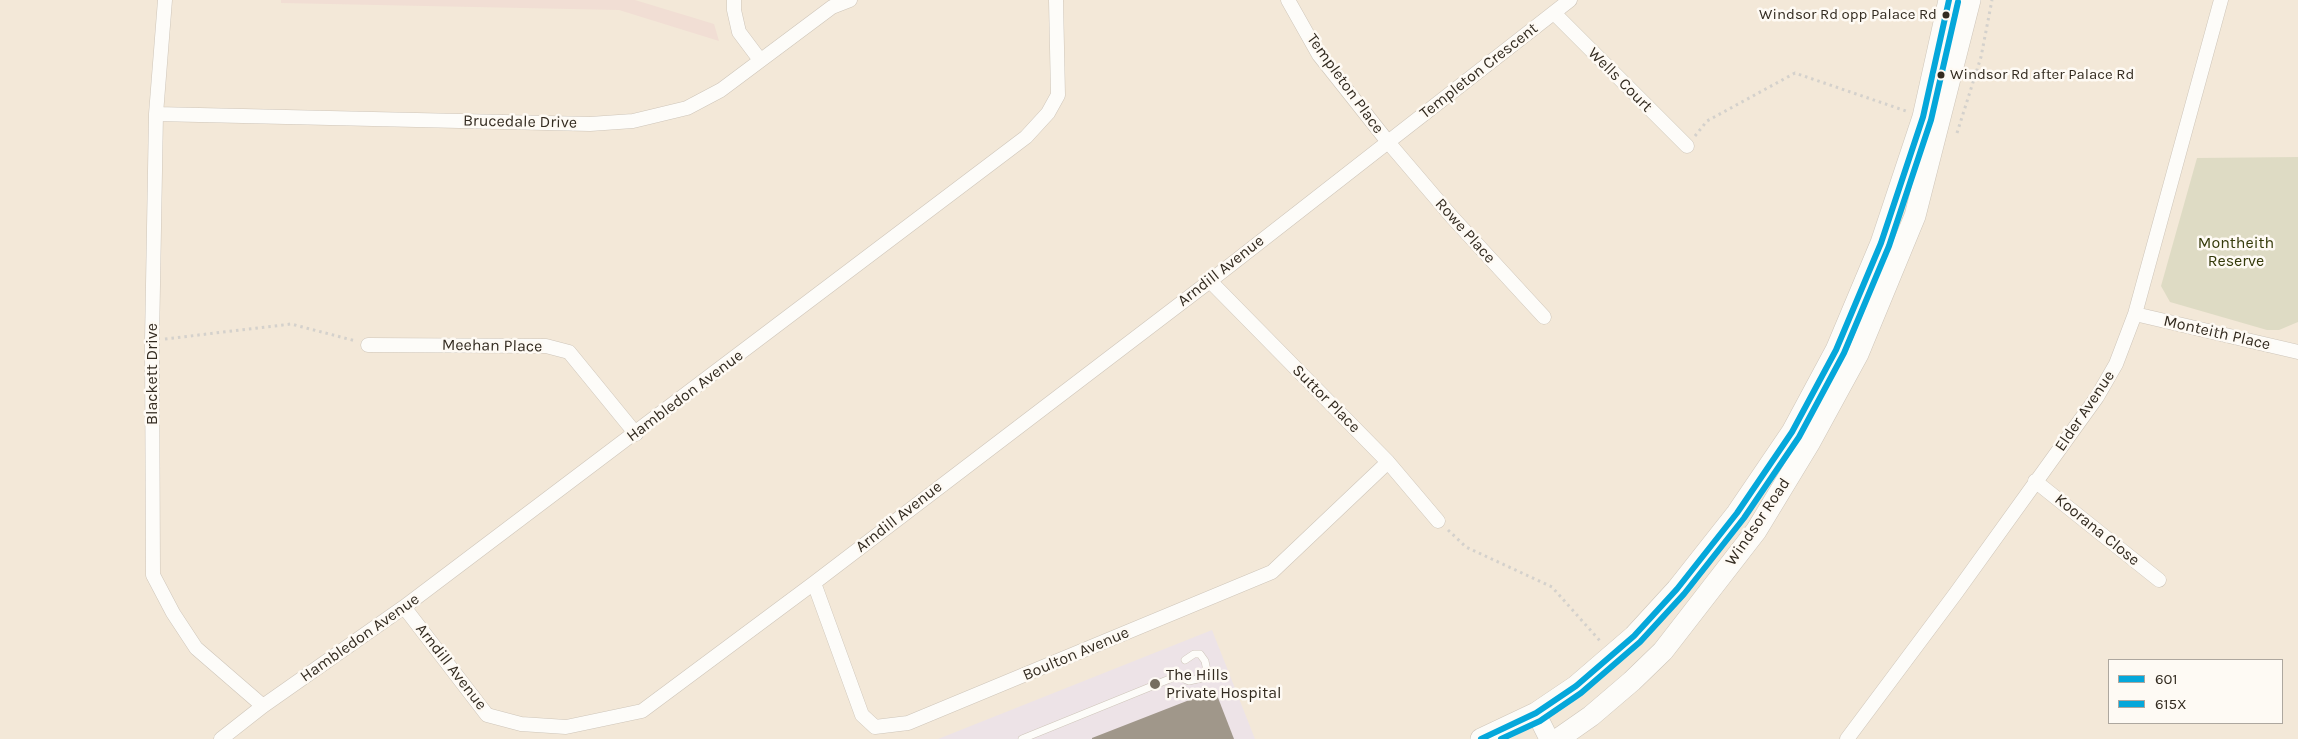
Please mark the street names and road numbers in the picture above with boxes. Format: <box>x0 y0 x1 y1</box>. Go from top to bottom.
street label: Templeton Crescent <box>1416 19 1542 123</box>
street label: Templeton Place <box>1302 30 1388 138</box>
street label: Wells Court <box>1584 44 1656 116</box>
street label: Brucedale Drive <box>463 111 577 133</box>
street label: Rowe Place <box>1431 195 1499 267</box>
street label: Arndill Avenue <box>1174 231 1268 311</box>
street label: Monteith Place <box>2162 311 2272 355</box>
street label: Blackett Drive <box>142 323 162 425</box>
street label: Meehan Place <box>442 336 542 356</box>
street label: Hambledon Avenue <box>623 346 747 446</box>
street label: Suttor Place <box>1288 361 1364 437</box>
street label: Elder Avenue <box>2051 367 2119 455</box>
street label: Windsor Road <box>1722 474 1794 570</box>
street label: Arndill Avenue <box>852 477 946 557</box>
street label: Koorana Close <box>2051 490 2143 570</box>
street label: Hambledon Avenue <box>297 590 423 686</box>
street label: Arndill Avenue <box>411 620 491 714</box>
street label: Boulton Avenue <box>1020 623 1132 685</box>

